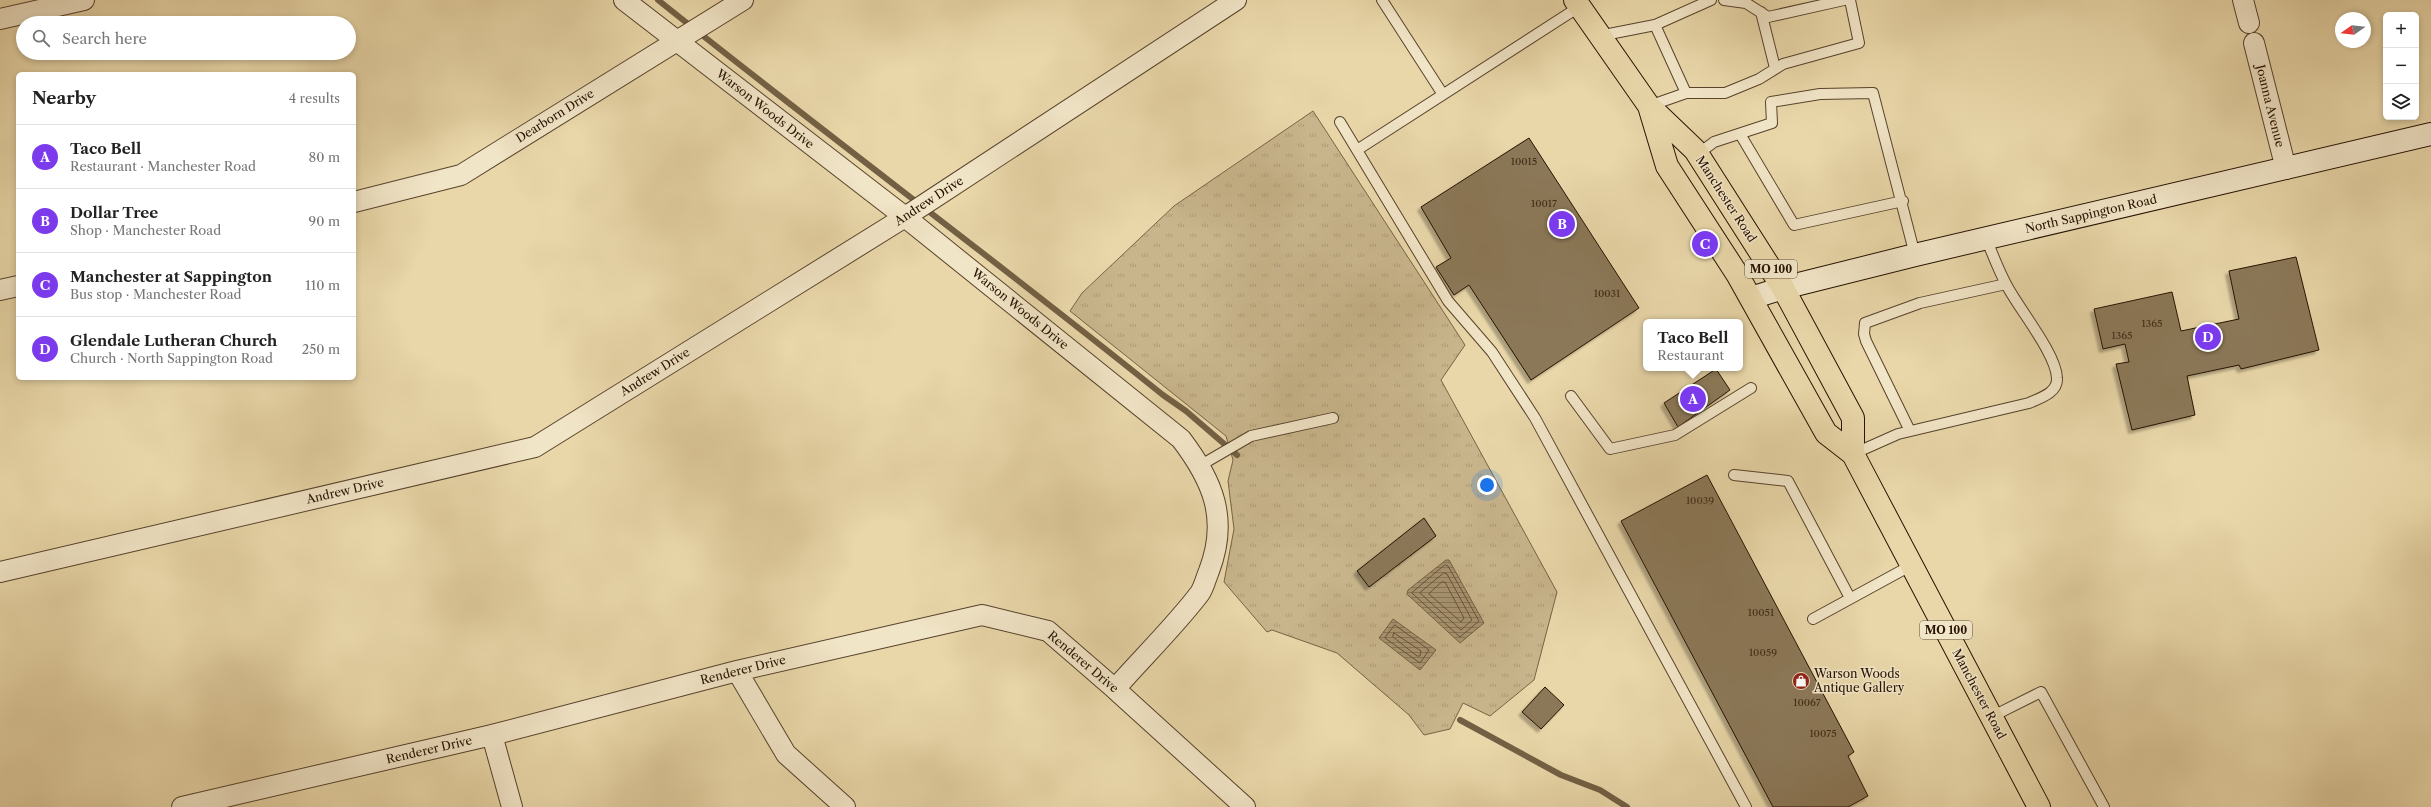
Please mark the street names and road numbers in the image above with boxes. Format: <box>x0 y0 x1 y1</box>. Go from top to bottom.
street label: Joanna Avenue <box>2253 61 2288 149</box>
street label: Warson Woods Drive <box>713 65 817 152</box>
street label: Dearborn Drive <box>513 85 597 146</box>
street label: Manchester Road <box>1693 153 1760 245</box>
street label: Andrew Drive <box>891 173 966 229</box>
street label: North Sappington Road <box>2024 191 2159 236</box>
road number: MO 100 <box>1745 260 1797 278</box>
street label: Warson Woods Drive <box>968 264 1072 352</box>
street label: Andrew Drive <box>616 344 692 399</box>
street label: Andrew Drive <box>304 474 385 507</box>
road number: MO 100 <box>1920 621 1972 639</box>
street label: Renderer Drive <box>1045 628 1122 696</box>
street label: Manchester Road <box>1949 646 2010 742</box>
street label: Renderer Drive <box>698 652 788 687</box>
street label: Renderer Drive <box>384 732 474 767</box>

